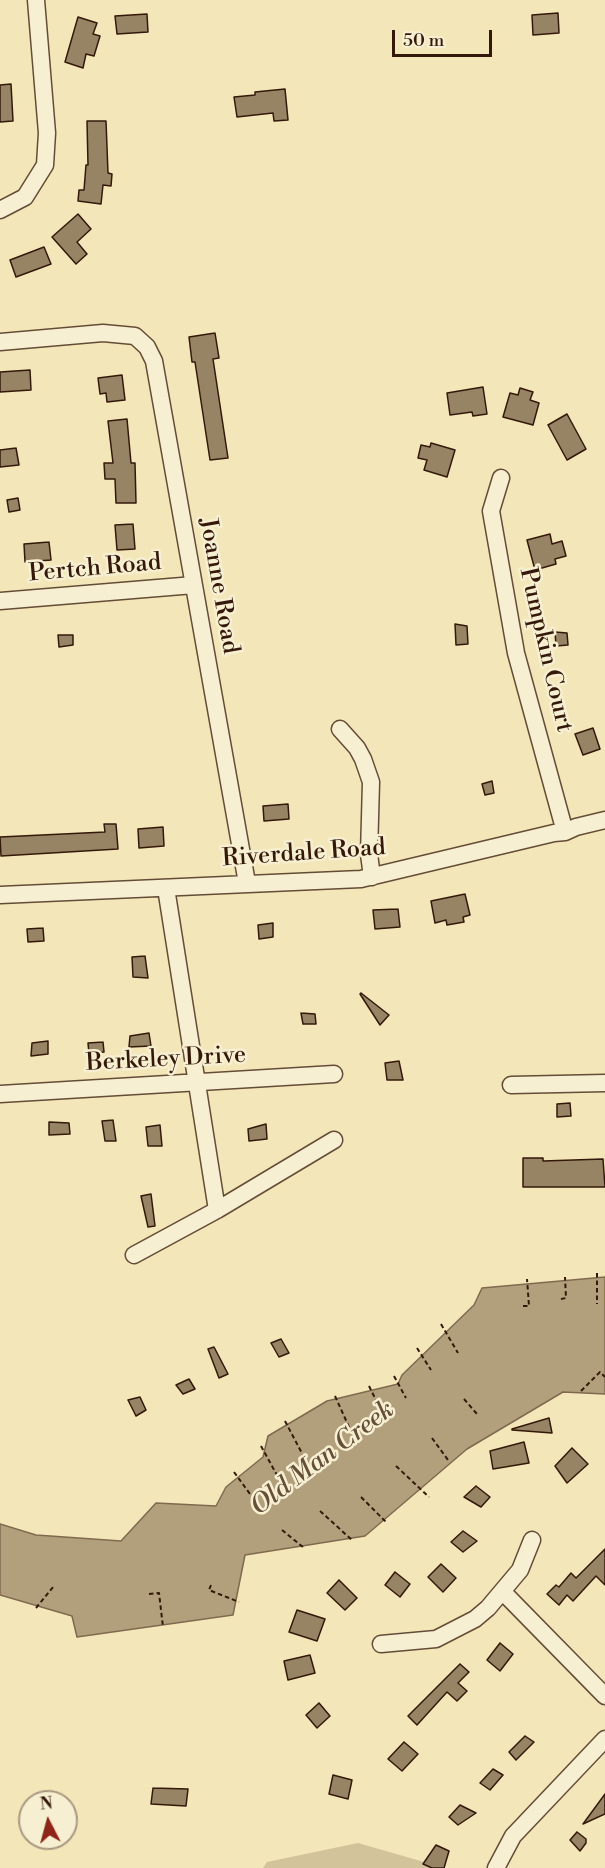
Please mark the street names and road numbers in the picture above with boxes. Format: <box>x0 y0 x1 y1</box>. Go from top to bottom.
street label: Joanne Road <box>192 516 244 656</box>
street label: Pertch Road <box>27 549 163 589</box>
street label: Pumpkin Court <box>512 565 578 735</box>
street label: Riverdale Road <box>221 834 387 874</box>
street label: Berkeley Drive <box>85 1041 247 1079</box>

